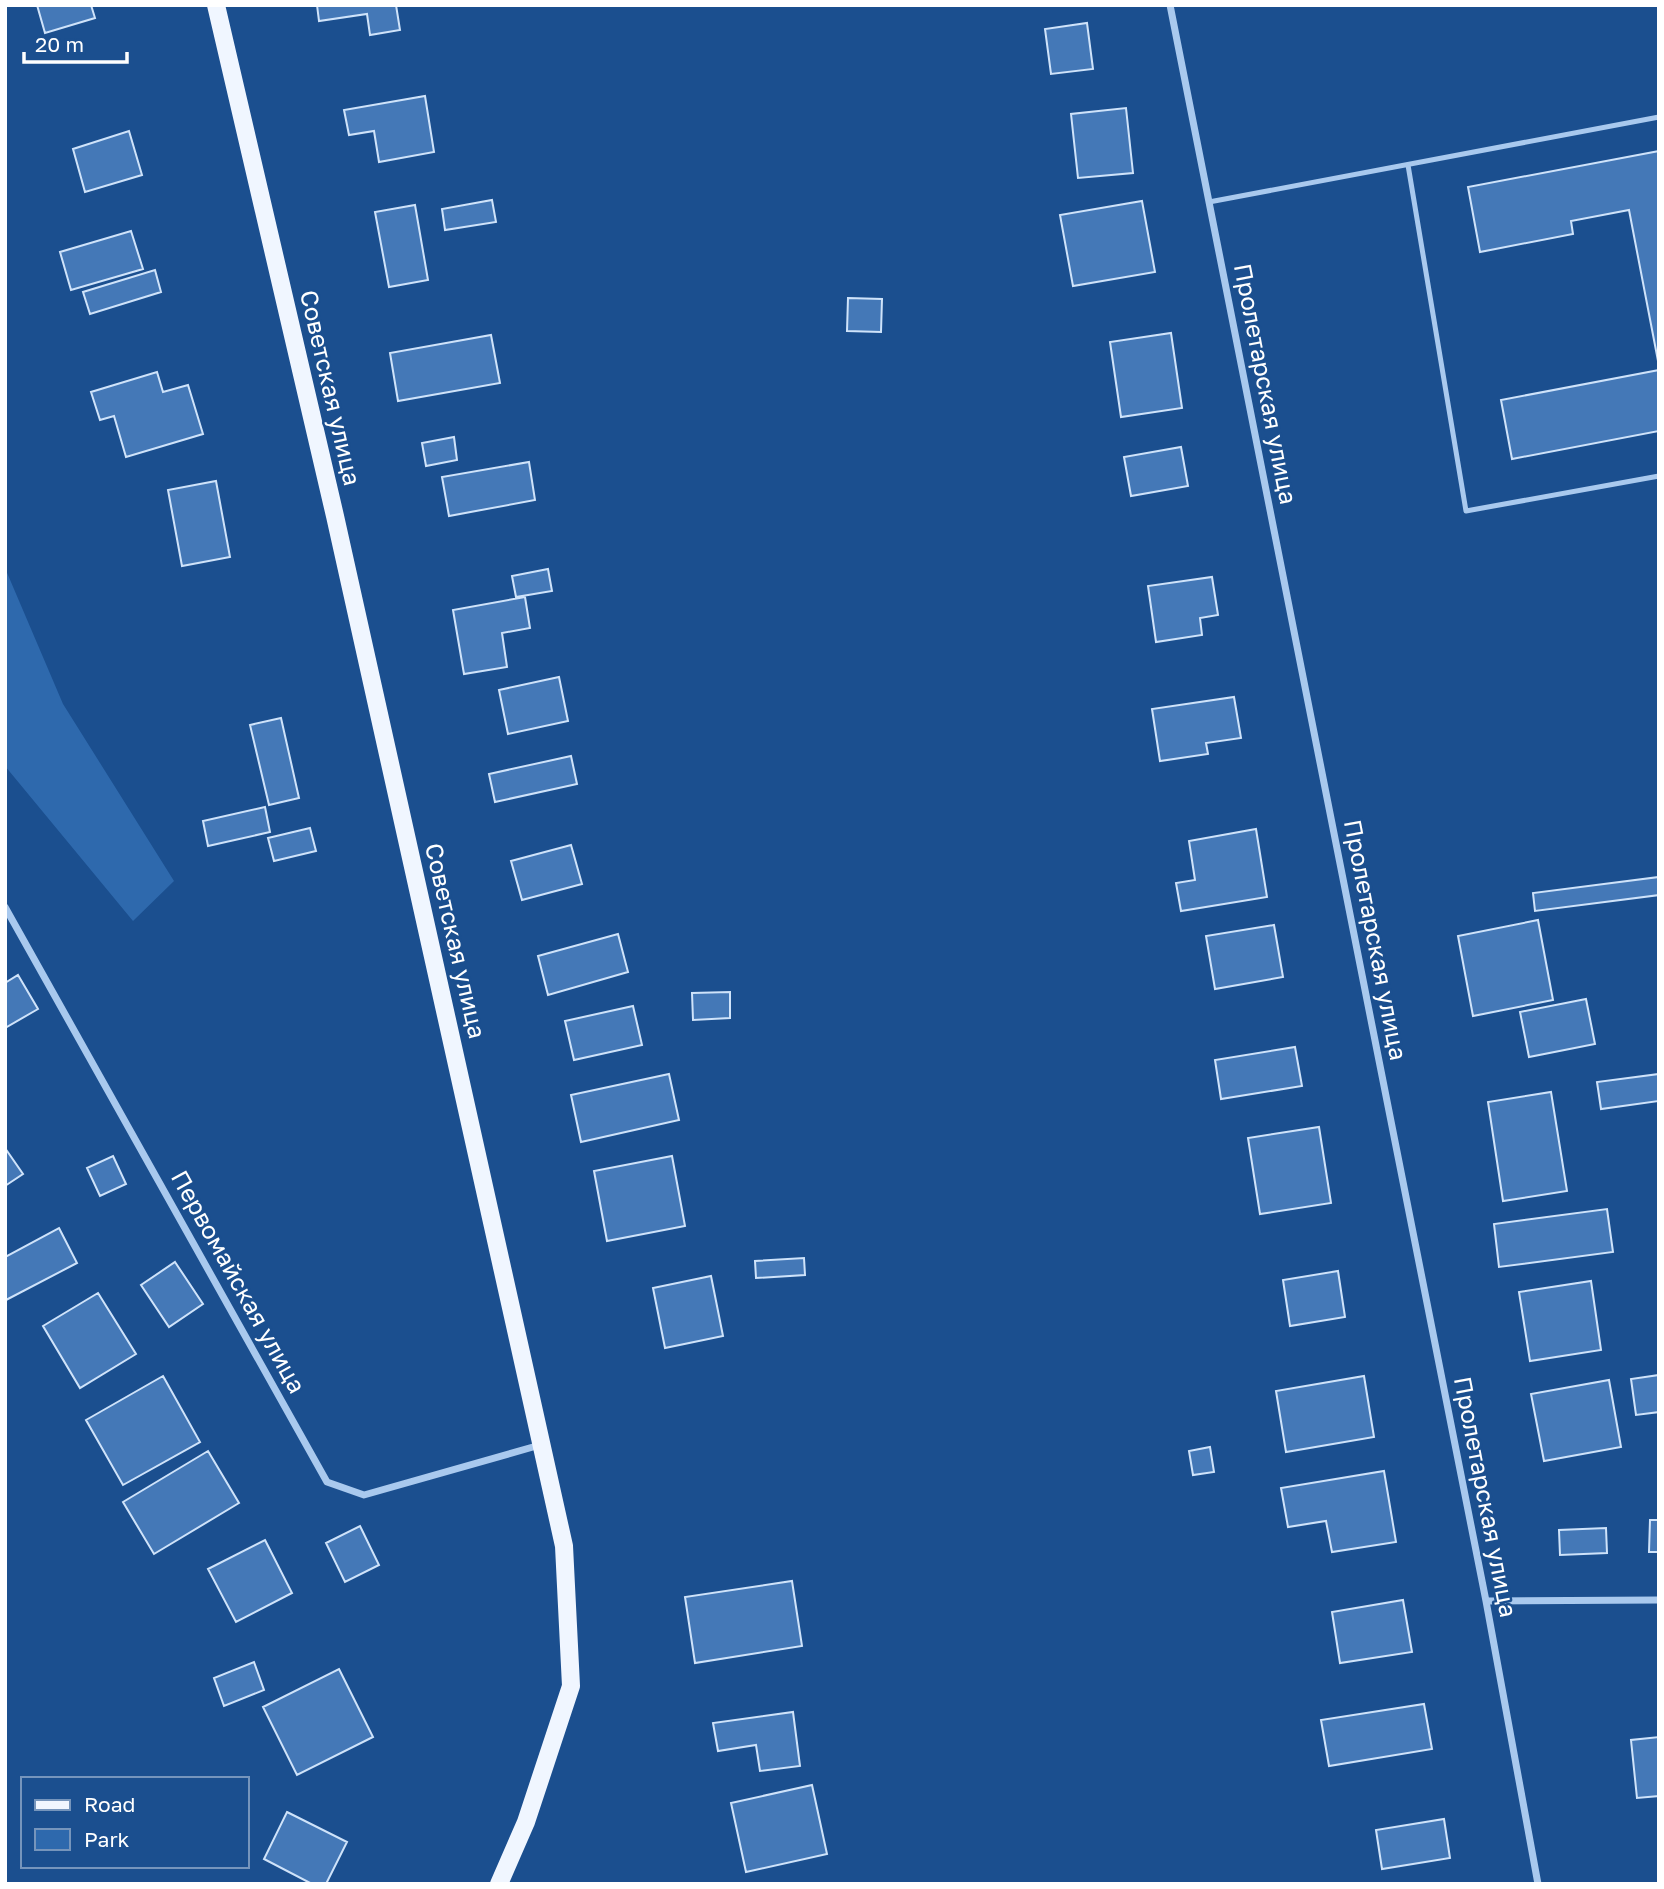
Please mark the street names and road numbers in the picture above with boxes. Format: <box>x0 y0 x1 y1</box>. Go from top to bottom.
street label: Пролетарская улица <box>1229 261 1304 506</box>
street label: Советская улица <box>295 287 368 488</box>
street label: Пролетарская улица <box>1339 817 1414 1062</box>
street label: Советская улица <box>420 840 493 1041</box>
street label: Первомайская улица <box>166 1165 313 1398</box>
street label: Пролетарская улица <box>1449 1374 1524 1619</box>

